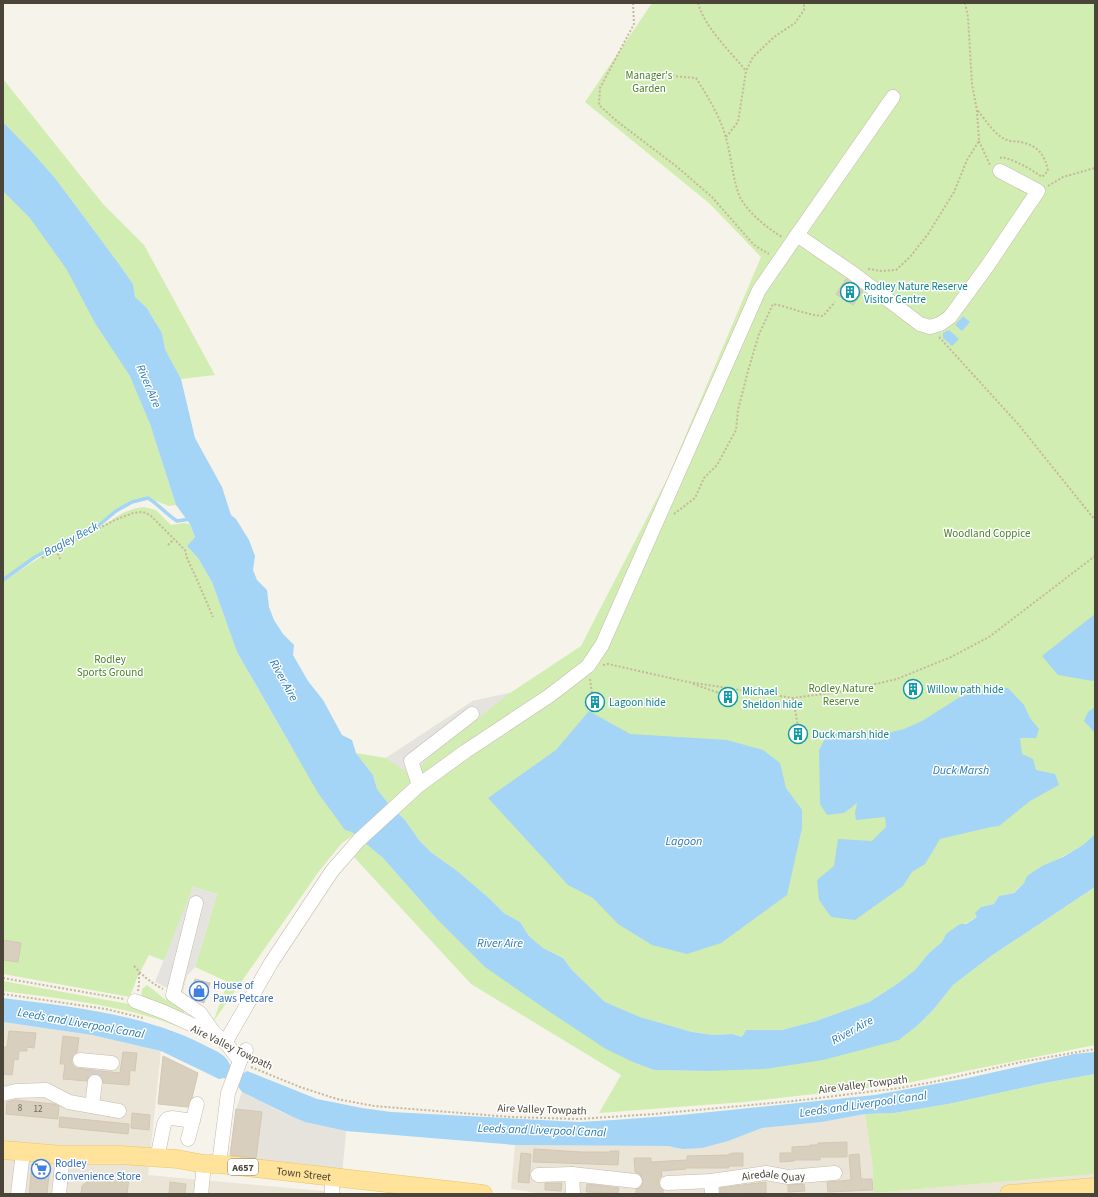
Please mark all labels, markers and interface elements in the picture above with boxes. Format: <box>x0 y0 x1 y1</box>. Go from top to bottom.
park label: Manager's Garden <box>626 68 673 96</box>
place label: Rodley Nature Reserve Visitor Centre <box>864 279 968 307</box>
building icon: Rodley Nature Reserve Visitor Centre <box>839 281 861 303</box>
water label: River Aire <box>132 362 165 411</box>
water label: Bagley Beck <box>41 518 102 561</box>
park label: Woodland Coppice <box>944 526 1031 541</box>
park label: Rodley Sports Ground <box>77 652 143 680</box>
water label: River Aire <box>265 656 302 705</box>
building icon: Willow path hide <box>902 678 924 700</box>
park label: Rodley Nature Reserve <box>808 681 874 709</box>
place label: Willow path hide <box>927 682 1004 697</box>
place label: Michael Sheldon hide <box>742 684 803 712</box>
building icon: Michael Sheldon hide <box>717 686 739 708</box>
building icon: Lagoon hide <box>584 691 606 713</box>
place label: Lagoon hide <box>609 695 666 710</box>
building icon: Duck marsh hide <box>787 723 809 745</box>
place label: Duck marsh hide <box>812 727 889 742</box>
water label: Duck Marsh <box>933 762 989 779</box>
water label: Lagoon <box>666 833 702 850</box>
water label: River Aire <box>477 935 523 952</box>
place label: House of Paws Petcare <box>213 978 274 1006</box>
shop icon: House of Paws Petcare <box>188 980 210 1002</box>
water label: Leeds and Liverpool Canal <box>16 1004 146 1043</box>
water label: River Aire <box>828 1012 877 1049</box>
street label: Aire Valley Towpath <box>188 1021 275 1074</box>
street label: Aire Valley Towpath <box>818 1072 908 1097</box>
water label: Leeds and Liverpool Canal <box>798 1087 928 1122</box>
street label: Aire Valley Towpath <box>497 1100 587 1119</box>
house number: 8 <box>18 1102 23 1115</box>
house number: 12 <box>34 1103 43 1116</box>
water label: Leeds and Liverpool Canal <box>477 1120 607 1141</box>
place label: Rodley Convenience Store <box>55 1156 141 1184</box>
supermarket icon: Rodley Convenience Store <box>30 1158 52 1180</box>
road number: A657 <box>228 1159 258 1175</box>
street label: Town Street <box>275 1164 332 1185</box>
street label: Airedale Quay <box>741 1166 806 1185</box>

